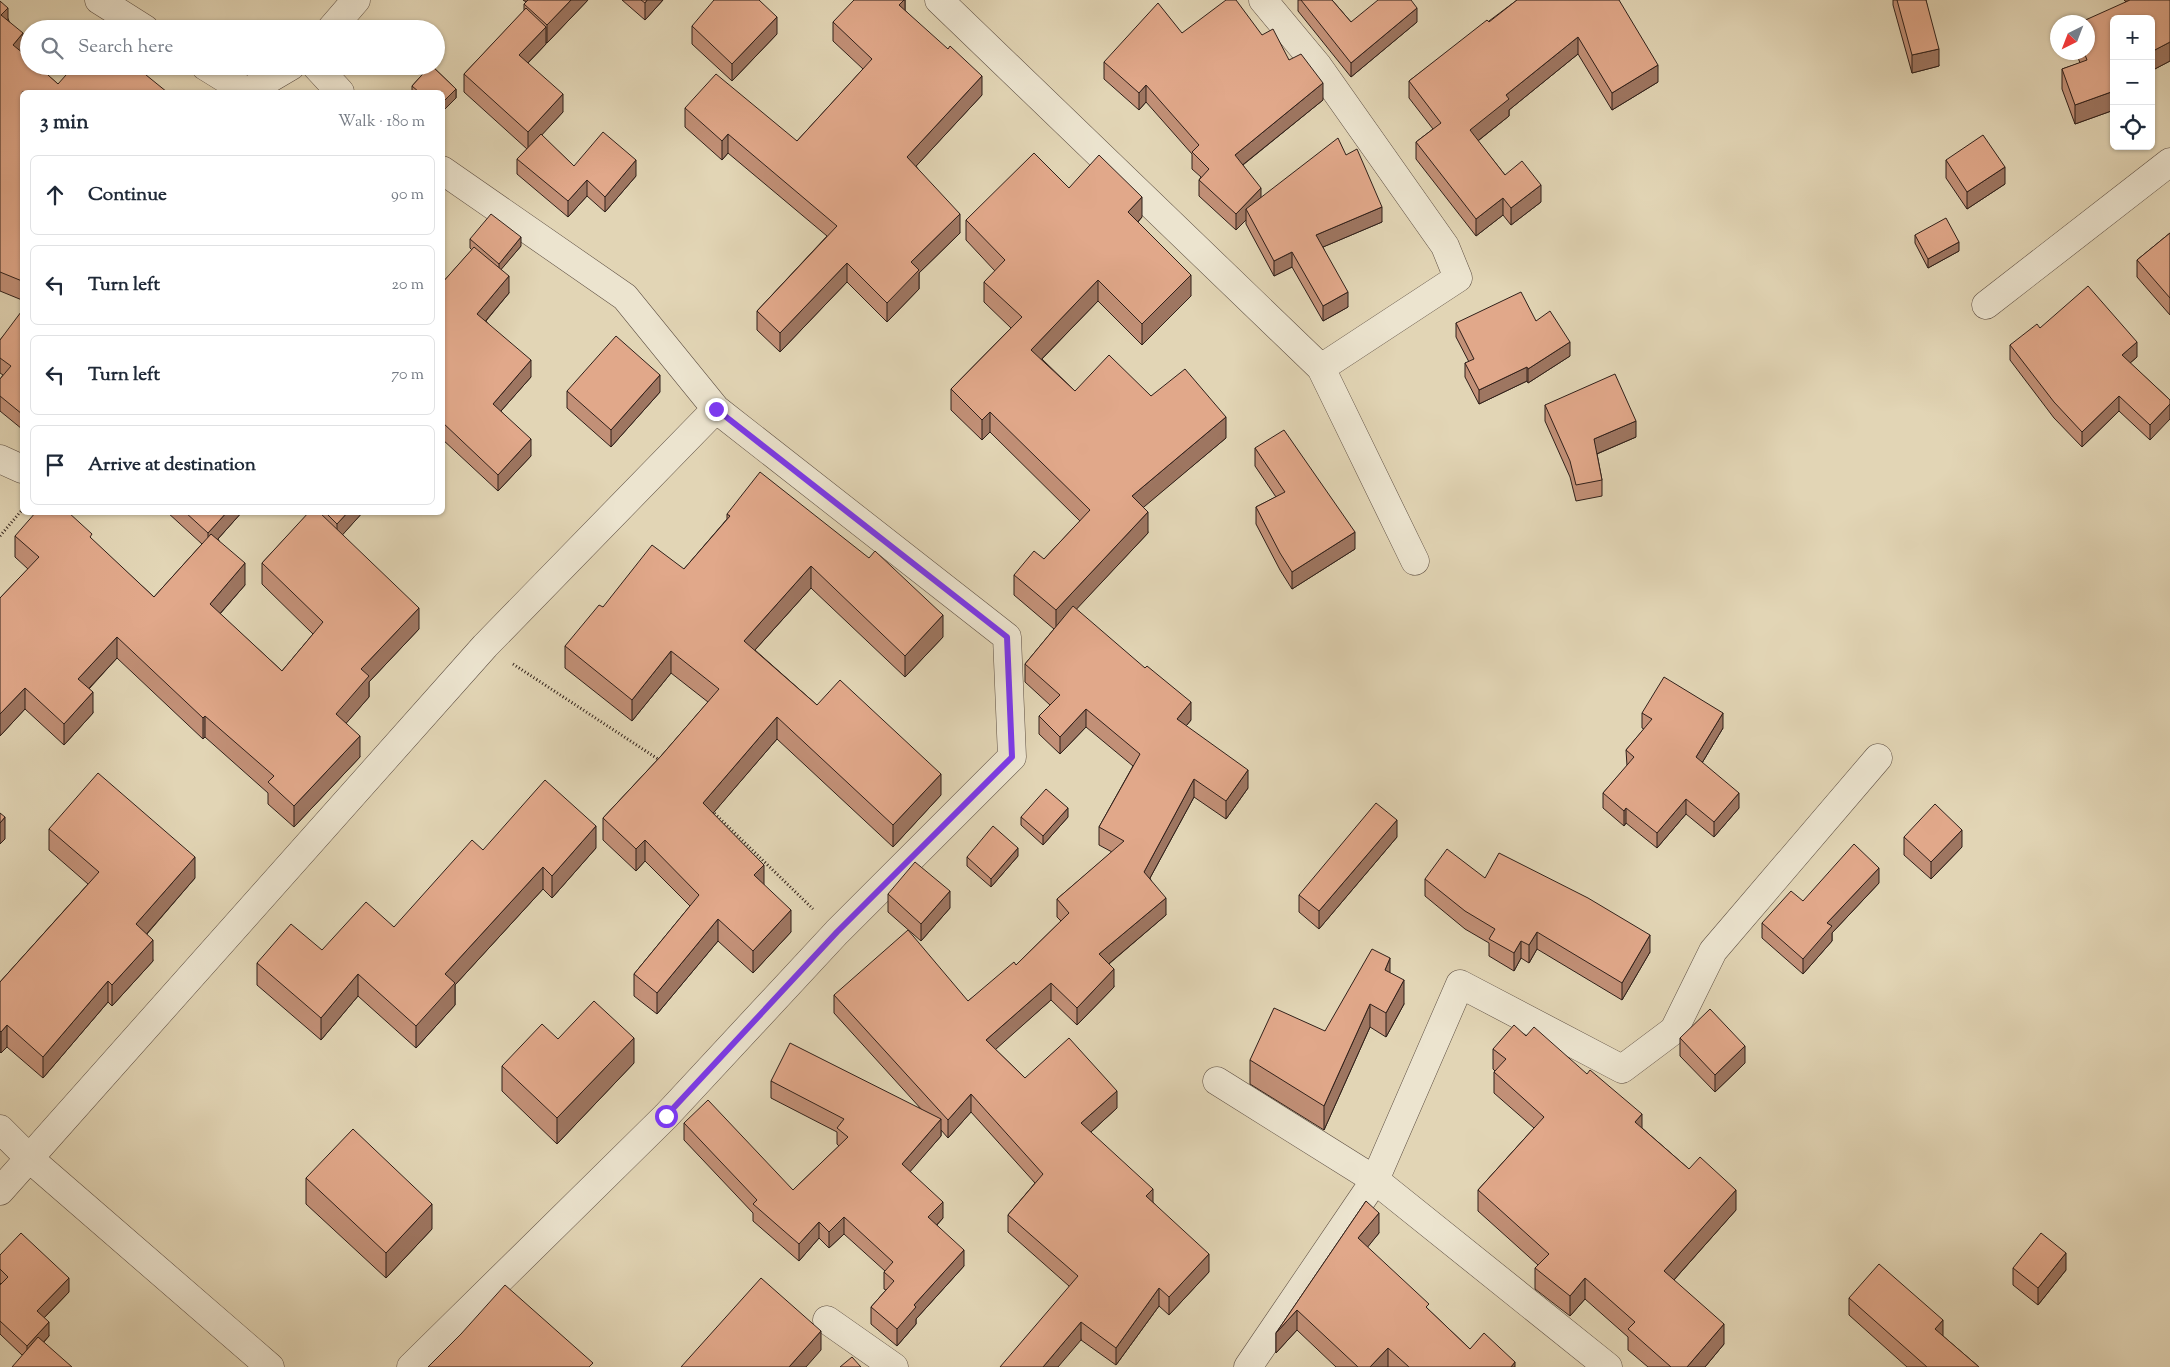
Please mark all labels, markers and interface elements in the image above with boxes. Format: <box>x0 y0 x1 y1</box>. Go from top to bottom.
north arrow <box>2050 15 2095 60</box>
map controls <box>2110 15 2155 150</box>
button: + <box>2110 15 2155 60</box>
search box <box>20 20 445 75</box>
icon: search <box>38 34 66 62</box>
text: Search here <box>78 34 173 61</box>
button: − <box>2110 60 2155 105</box>
button: locate <box>2110 105 2155 150</box>
text: 3 min <box>40 108 89 138</box>
text: Walk · 180 m <box>338 111 425 134</box>
icon: ahead <box>41 181 69 209</box>
text: Continue <box>88 182 167 209</box>
text: 90 m <box>391 184 424 207</box>
icon: left <box>41 271 69 299</box>
text: Turn left <box>88 272 160 299</box>
text: 20 m <box>391 274 424 297</box>
icon: left <box>41 361 69 389</box>
text: Turn left <box>88 362 160 389</box>
text: 70 m <box>391 364 424 387</box>
route end <box>705 398 728 421</box>
icon: arrive <box>41 451 69 479</box>
text: Arrive at destination <box>88 452 256 479</box>
route start <box>655 1105 678 1128</box>

